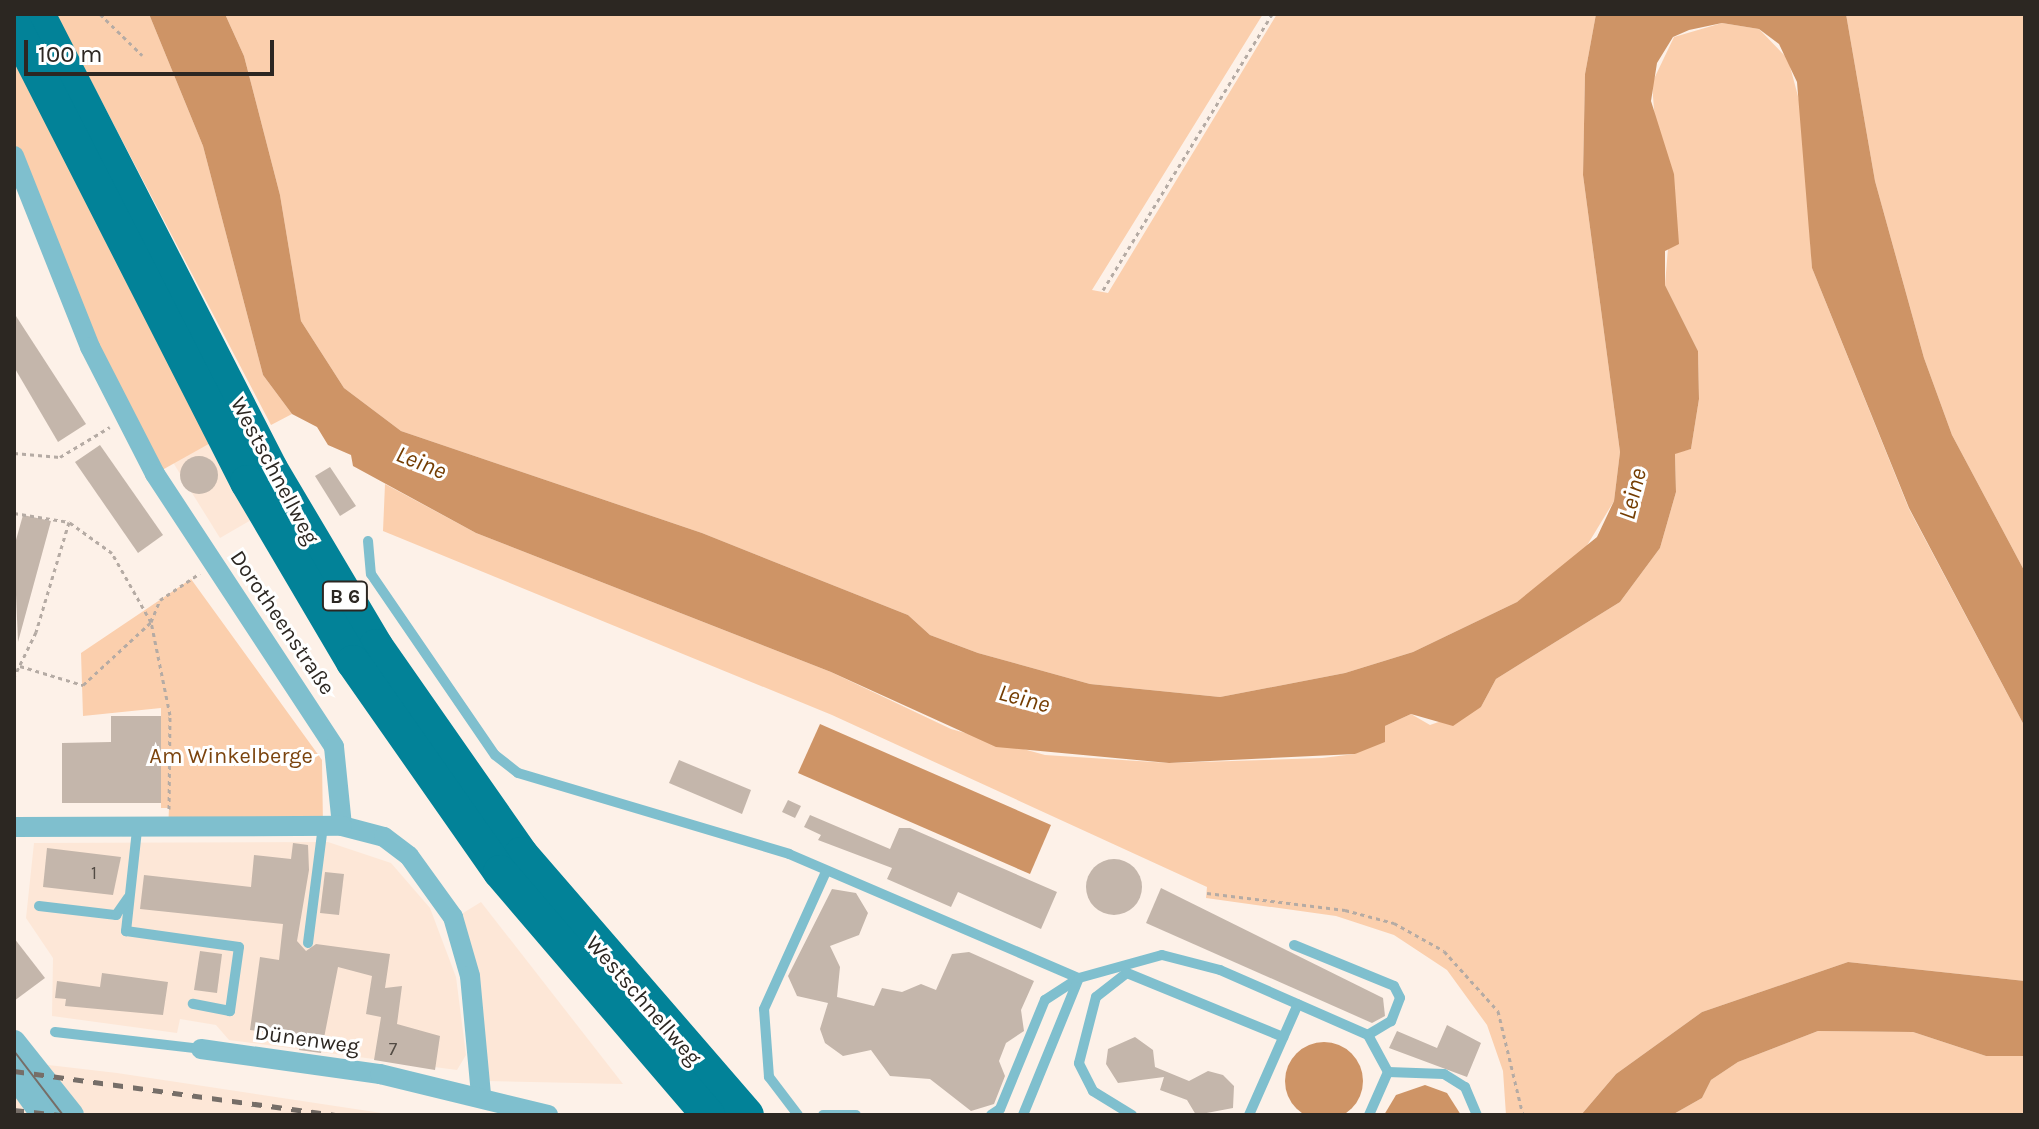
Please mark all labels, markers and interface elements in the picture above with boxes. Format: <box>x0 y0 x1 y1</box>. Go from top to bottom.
scale bar <box>28 24 278 74</box>
text: 100 m <box>38 40 103 68</box>
street label: Westschnellweg <box>224 393 324 549</box>
water label: Leine <box>392 440 450 486</box>
water label: Leine <box>1613 465 1653 523</box>
street label: Dorotheenstraße <box>224 546 340 700</box>
road number: B 6 <box>321 580 369 612</box>
water label: Leine <box>995 678 1053 720</box>
park label: Am Winkelberge <box>149 744 313 770</box>
house number: 1 <box>91 862 97 884</box>
street label: Westschnellweg <box>580 931 706 1071</box>
street label: Dünenweg <box>253 1020 361 1060</box>
house number: 7 <box>389 1038 397 1060</box>

